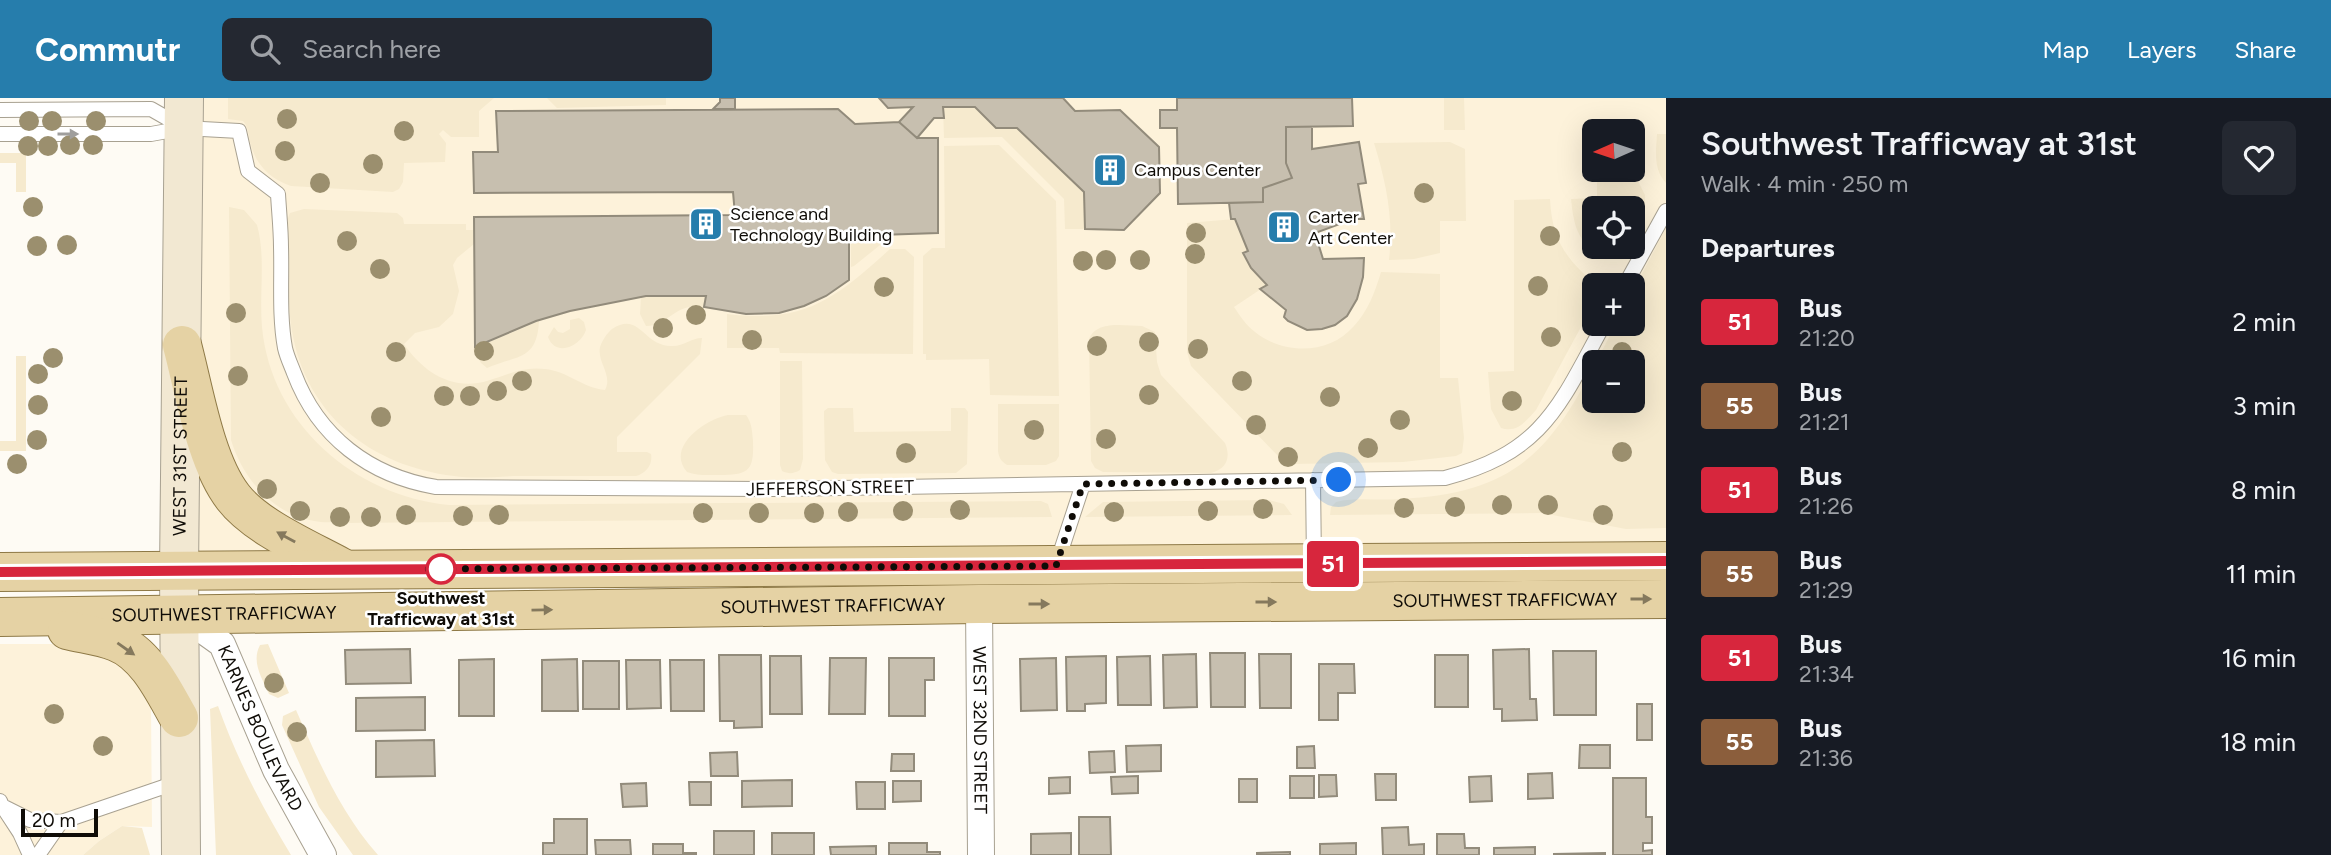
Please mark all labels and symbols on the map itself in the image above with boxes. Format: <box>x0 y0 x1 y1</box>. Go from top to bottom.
north arrow <box>1582 119 1645 182</box>
one-way arrow <box>57 128 79 140</box>
building icon: Campus Center <box>1091 151 1129 189</box>
place label: Campus Center <box>1134 159 1261 181</box>
place label: Science and Technology Building <box>730 203 892 246</box>
building icon: Science and Technology Building <box>687 205 725 243</box>
place label: Carter Art Center <box>1308 206 1393 249</box>
building icon: Carter Art Center <box>1265 208 1303 246</box>
street label: WEST 31ST STREET <box>168 376 192 536</box>
your location <box>1321 462 1356 497</box>
street label: JEFFERSON STREET <box>746 476 914 500</box>
one-way arrow <box>276 532 296 544</box>
line badge: 51 <box>1302 541 1364 587</box>
marker: Southwest Trafficway at 31st <box>426 554 456 584</box>
place label: Southwest Trafficway at 31st <box>367 587 515 630</box>
street label: SOUTHWEST TRAFFICWAY <box>1392 588 1618 612</box>
street label: SOUTHWEST TRAFFICWAY <box>720 593 946 618</box>
one-way arrow <box>1630 593 1652 605</box>
one-way arrow <box>1256 596 1278 608</box>
one-way arrow <box>1028 598 1050 610</box>
street label: SOUTHWEST TRAFFICWAY <box>111 602 337 627</box>
one-way arrow <box>531 604 553 615</box>
one-way arrow <box>117 642 135 656</box>
street label: KARNES BOULEVARD <box>213 642 308 815</box>
street label: WEST 32ND STREET <box>968 646 992 814</box>
scale bar <box>21 806 98 838</box>

